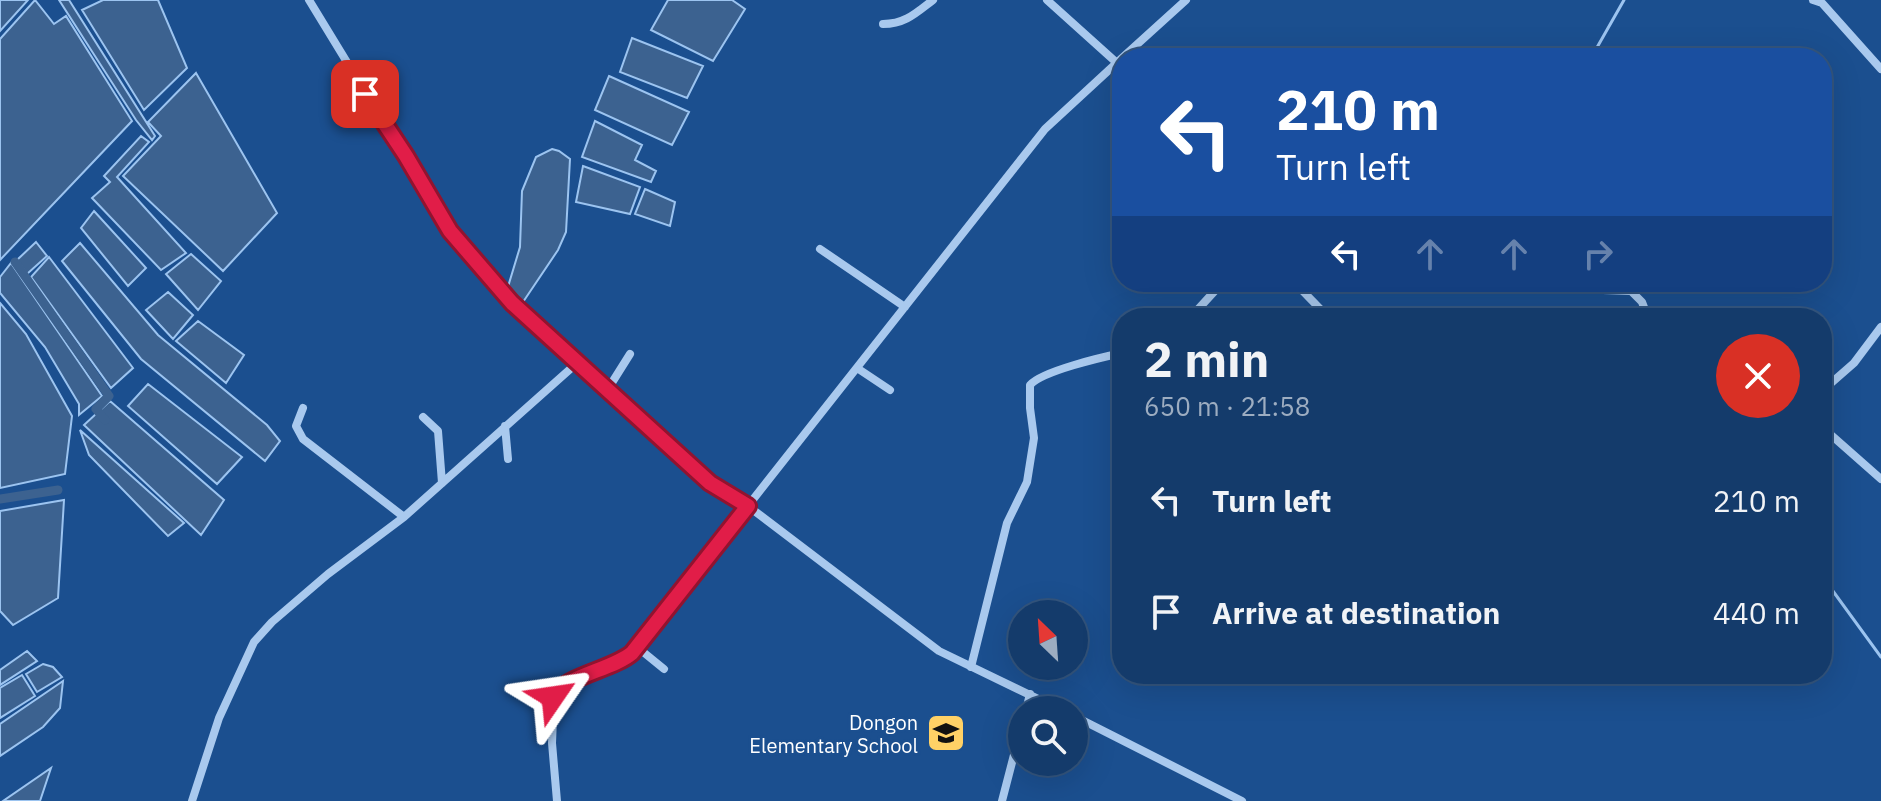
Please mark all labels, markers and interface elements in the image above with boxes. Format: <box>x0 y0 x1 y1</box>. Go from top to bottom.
pin <box>331 60 399 128</box>
icon: arrive <box>343 72 387 116</box>
text: 210 m <box>1276 73 1440 145</box>
icon: left <box>1144 80 1248 184</box>
text: Turn left <box>1276 143 1411 190</box>
icon: left <box>1324 232 1368 276</box>
icon: ahead <box>1408 232 1452 276</box>
icon: ahead <box>1492 232 1536 276</box>
icon: right <box>1576 232 1620 276</box>
text: 2 min <box>1144 328 1269 390</box>
button: close <box>1716 334 1800 418</box>
text: 650 m · 21:58 <box>1144 389 1310 423</box>
icon: left <box>1144 478 1188 522</box>
text: Turn left <box>1212 481 1331 520</box>
text: 210 m <box>1713 481 1800 520</box>
icon: arrive <box>1144 590 1188 634</box>
text: Arrive at destination <box>1212 593 1500 632</box>
text: 440 m <box>1713 593 1800 632</box>
north arrow <box>1008 600 1088 680</box>
map controls <box>1008 600 1088 776</box>
position arrow <box>511 655 595 739</box>
button: search <box>1008 696 1088 776</box>
place label: Dongon Elementary School <box>749 709 918 759</box>
school or university icon: Dongon Elementary School <box>925 712 967 754</box>

